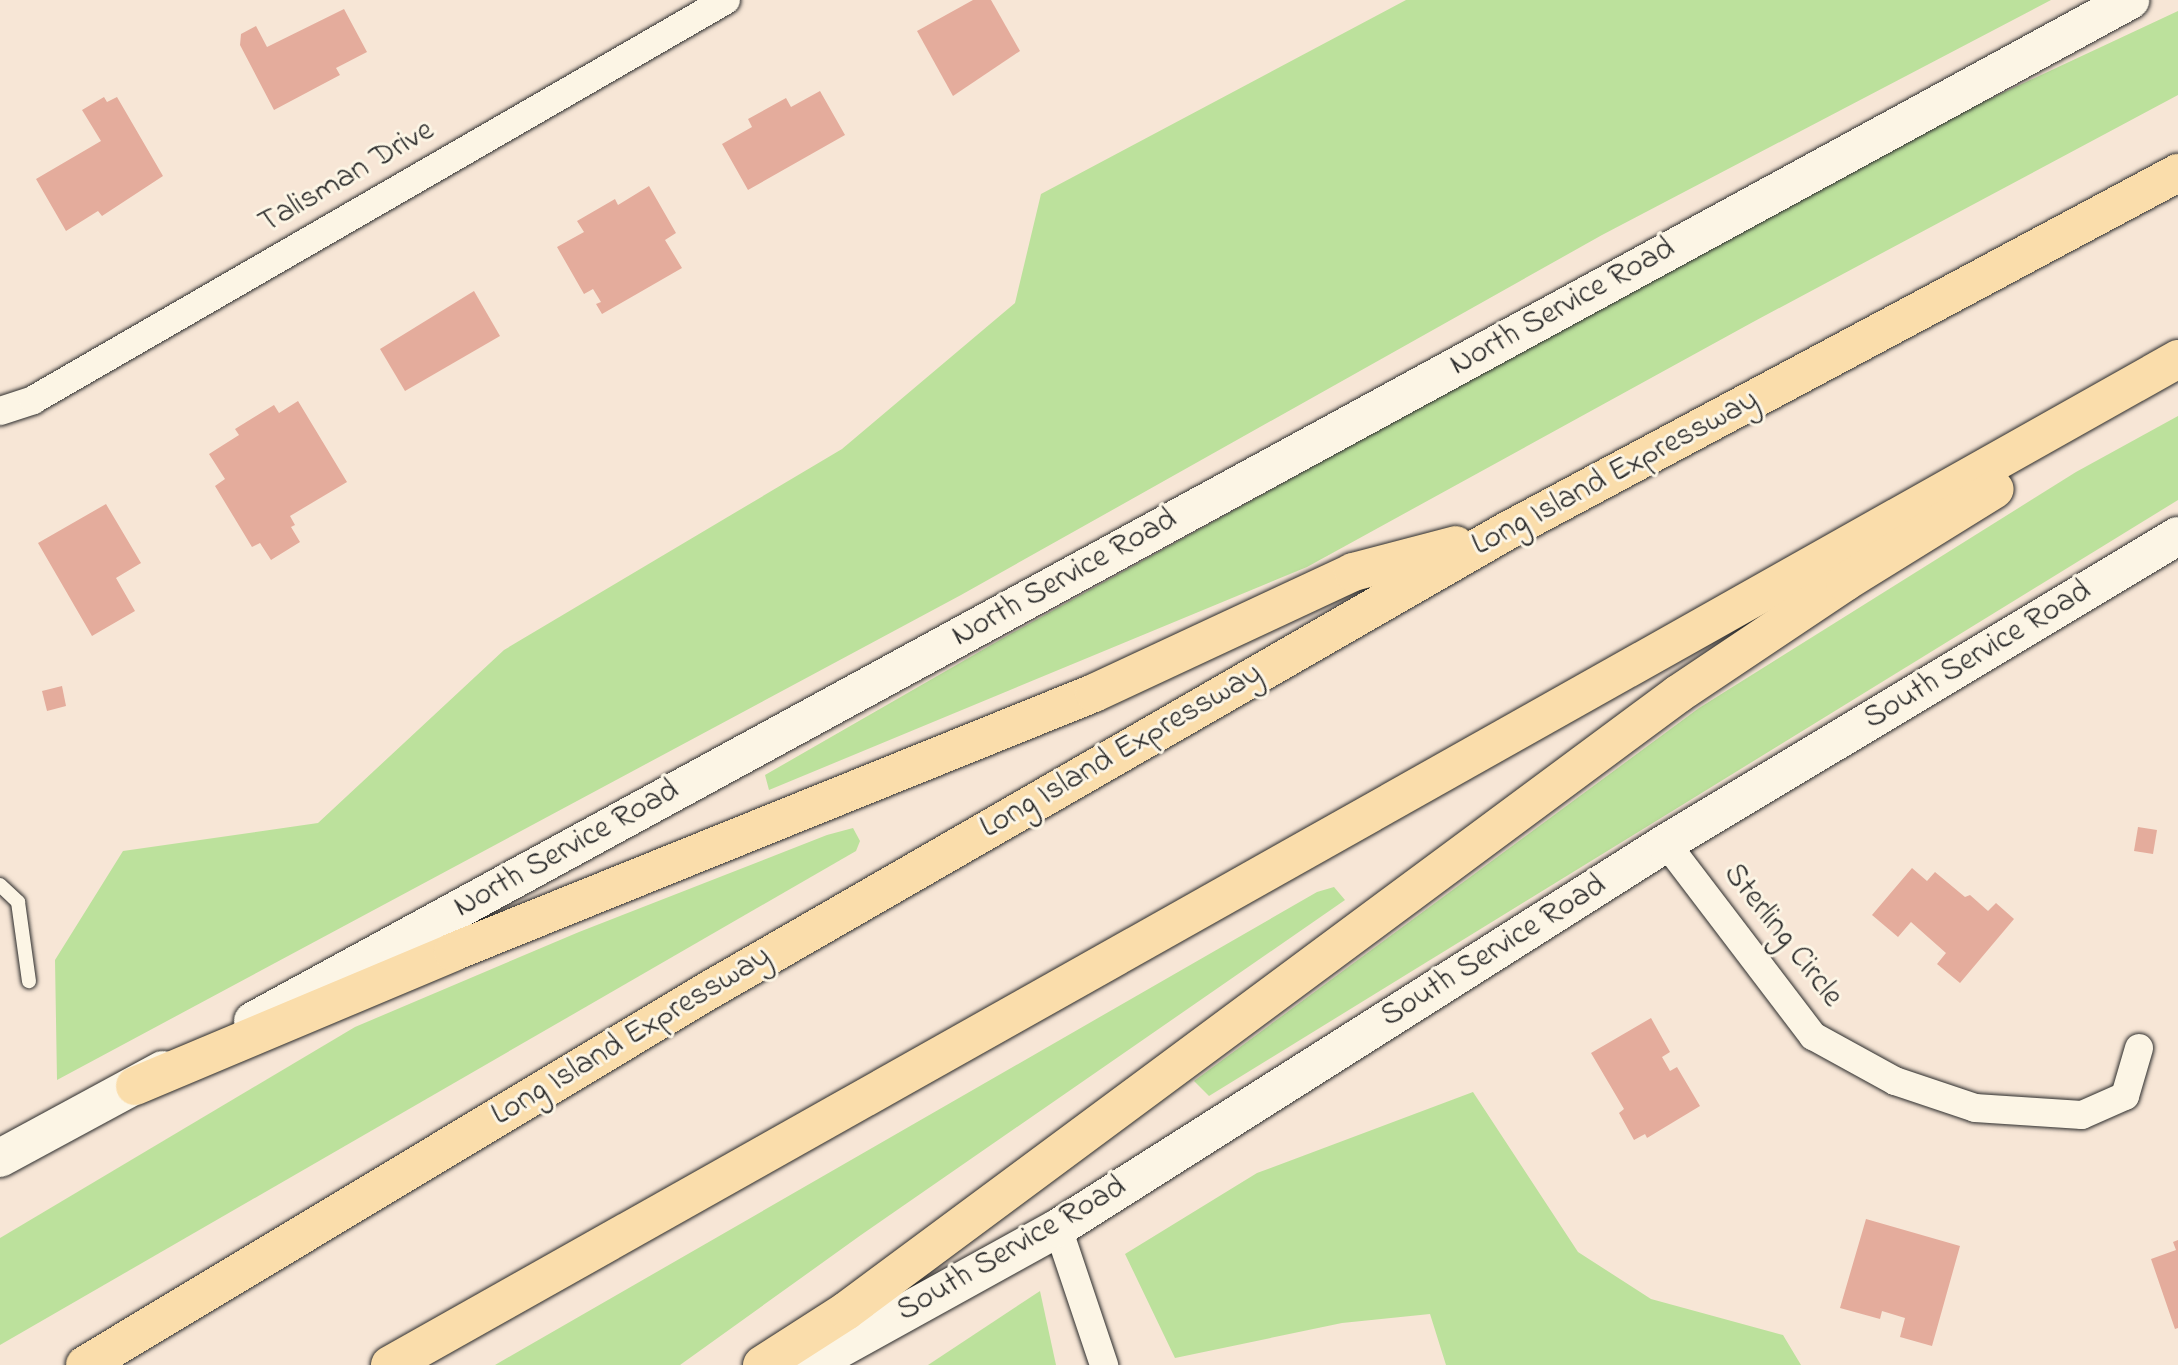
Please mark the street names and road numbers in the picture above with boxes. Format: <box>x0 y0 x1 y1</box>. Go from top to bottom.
street label: Talisman Drive <box>253 112 441 244</box>
street label: North Service Road <box>1444 230 1682 386</box>
street label: Long Island Expressway <box>1466 382 1766 566</box>
street label: North Service Road <box>946 501 1184 657</box>
street label: South Service Road <box>1857 573 2099 739</box>
street label: Long Island Expressway <box>974 656 1270 848</box>
street label: North Service Road <box>448 772 686 928</box>
street label: Sterling Circle <box>1714 856 1850 1016</box>
street label: South Service Road <box>1374 867 1614 1037</box>
street label: Long Island Expressway <box>485 938 779 1136</box>
street label: South Service Road <box>891 1169 1133 1331</box>

